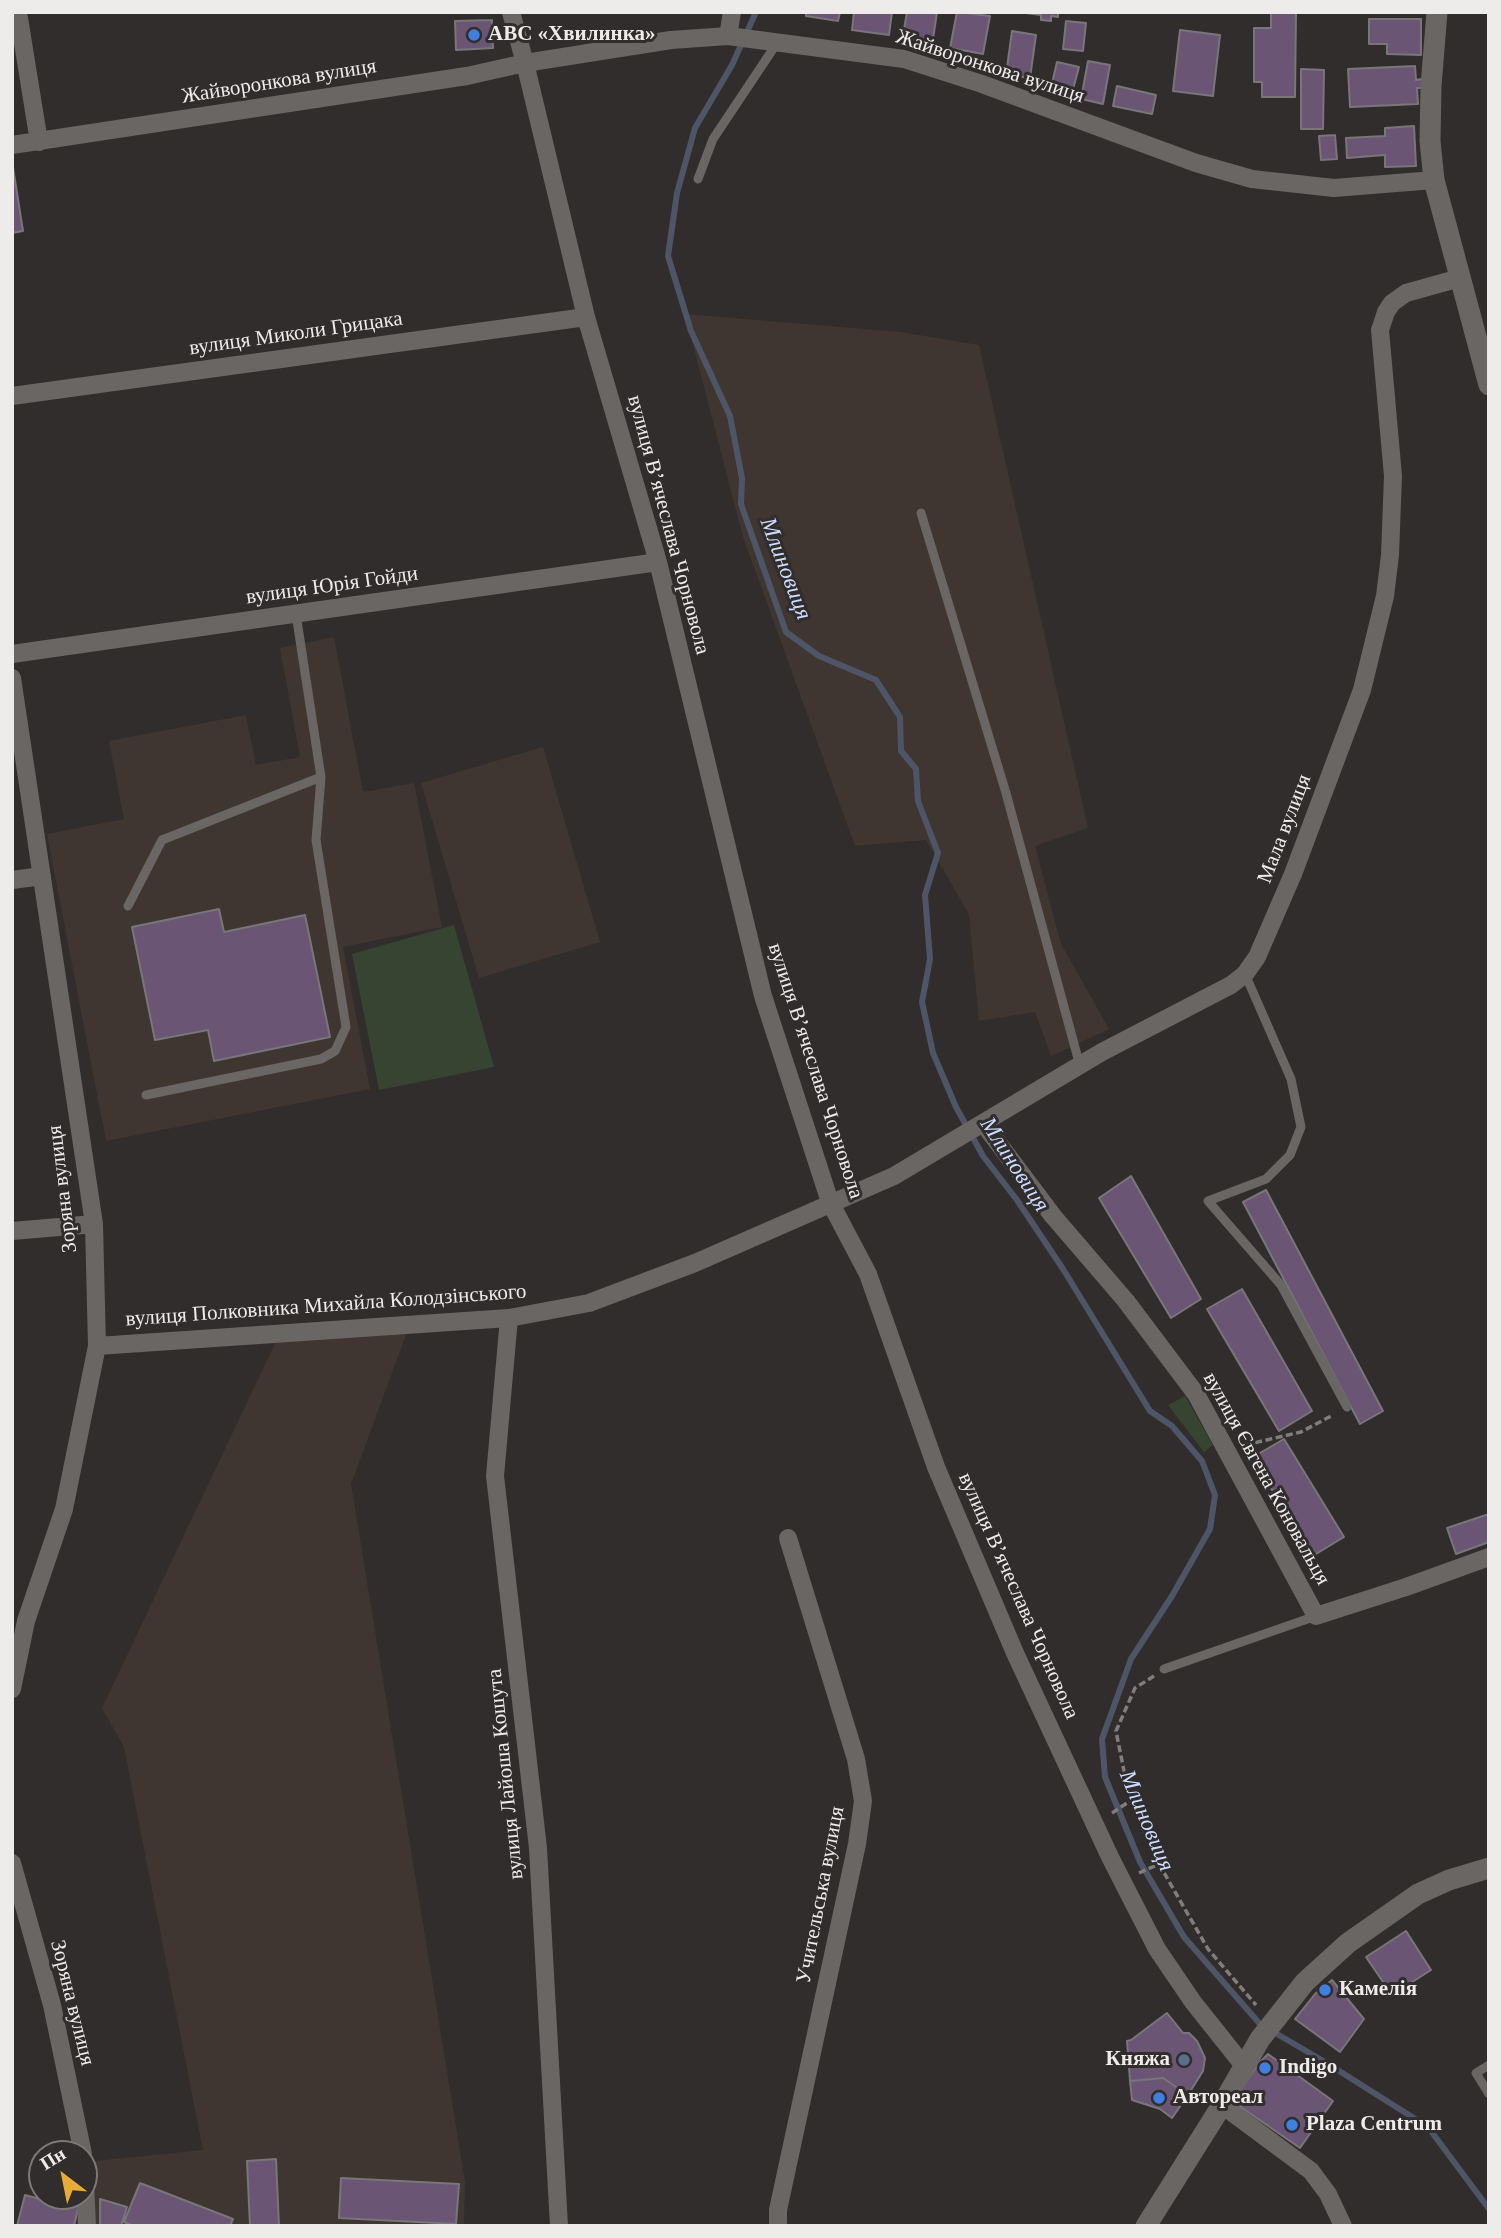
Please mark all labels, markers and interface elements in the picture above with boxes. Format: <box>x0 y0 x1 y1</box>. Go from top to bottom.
place label: АВС «Хвилинка» <box>488 22 655 48</box>
street label: Жайворонкова вулиця <box>893 25 1087 109</box>
marker: АВС «Хвилинка» <box>466 27 482 43</box>
street label: Жайворонкова вулиця <box>180 54 378 110</box>
street label: вулиця Миколи Грицака <box>188 307 404 361</box>
street label: вулиця Вʼячеслава Чорновола <box>621 393 715 657</box>
water label: Млиновиця <box>753 514 817 624</box>
street label: вулиця Юрія Гойди <box>244 561 420 611</box>
street label: Мала вулиця <box>1253 771 1317 887</box>
street label: вулиця Вʼячеслава Чорновола <box>762 940 868 1202</box>
water label: Млиновиця <box>973 1113 1055 1217</box>
street label: Зоряна вулиця <box>43 1124 83 1254</box>
street label: вулиця Полковника Михайла Колодзінського <box>125 1279 527 1333</box>
street label: вулиця Євгена Коновальця <box>1197 1368 1335 1590</box>
street label: вулиця Вʼячеслава Чорновола <box>952 1469 1084 1723</box>
street label: вулиця Лайоша Кошута <box>482 1667 530 1881</box>
water label: Млиновиця <box>1112 1766 1180 1876</box>
street label: Учительська вулиця <box>791 1804 851 1986</box>
street label: Зоряна вулиця <box>44 1938 100 2068</box>
place label: Камелія <box>1339 1977 1417 2003</box>
marker: Камелія <box>1317 1982 1333 1998</box>
place label: Княжа <box>1106 2047 1170 2073</box>
marker: Княжа <box>1176 2052 1192 2068</box>
place label: Indigo <box>1279 2055 1337 2081</box>
marker: Indigo <box>1257 2060 1273 2076</box>
place label: Автореал <box>1173 2085 1263 2111</box>
marker: Автореал <box>1151 2090 1167 2106</box>
place label: Plaza Centrum <box>1306 2112 1442 2138</box>
marker: Plaza Centrum <box>1284 2117 1300 2133</box>
north arrow <box>28 2140 98 2210</box>
text: Пн <box>36 2143 69 2174</box>

